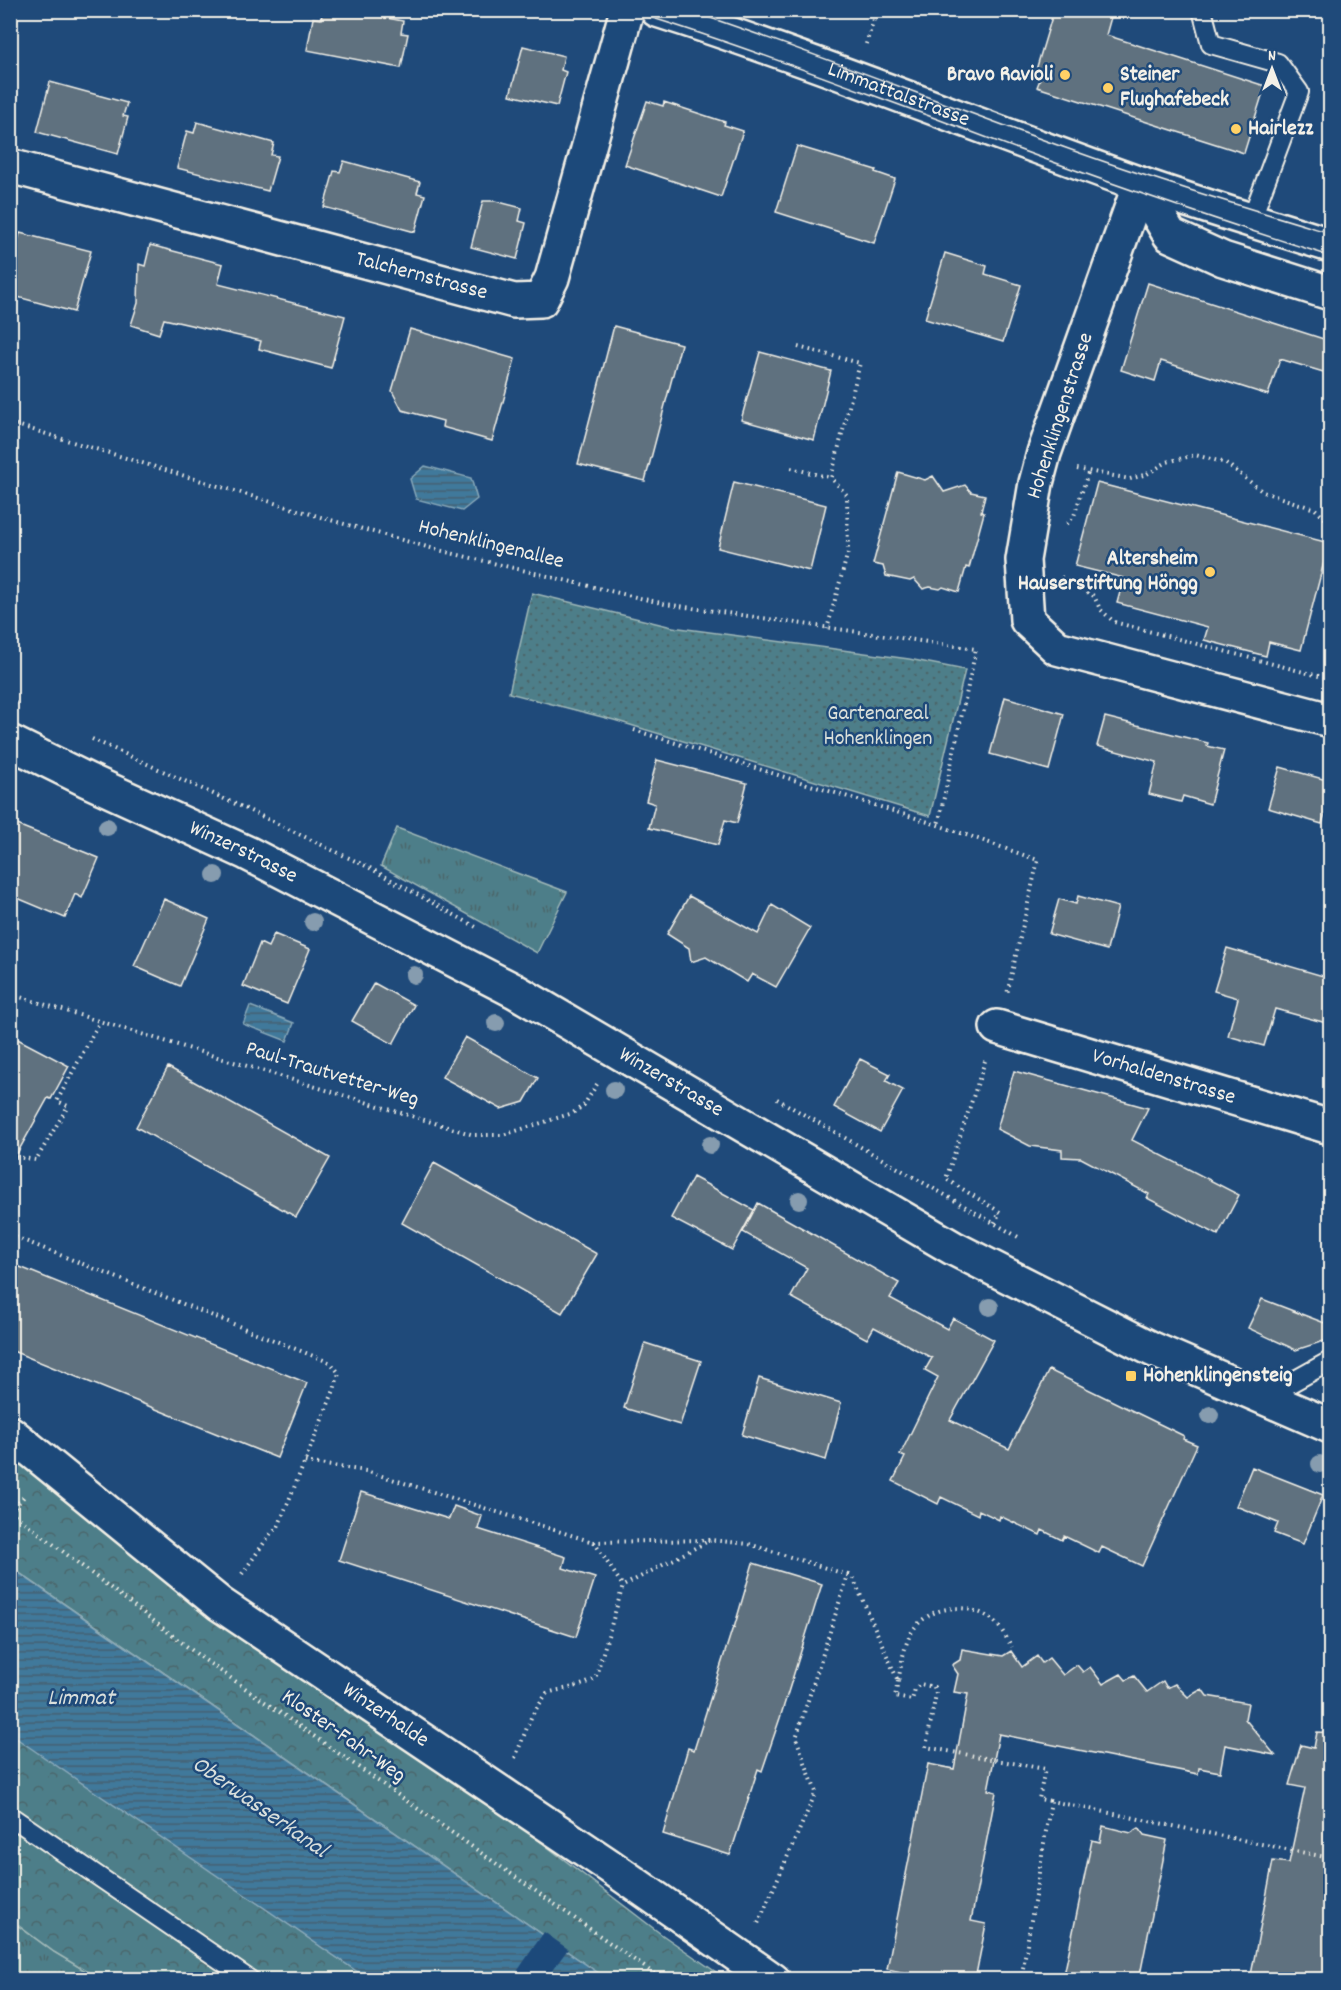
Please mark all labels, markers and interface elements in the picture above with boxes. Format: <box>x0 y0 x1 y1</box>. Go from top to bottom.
north arrow <box>1242 39 1302 99</box>
text: N <box>1268 45 1276 68</box>
street label: Limmattalstrasse <box>823 54 974 135</box>
place label: Bravo Ravioli <box>947 60 1053 91</box>
place label: Steiner Flughafebeck <box>1120 60 1229 116</box>
marker: Bravo Ravioli <box>1058 68 1072 82</box>
marker: Steiner Flughafebeck <box>1101 81 1115 95</box>
place label: Hairlezz <box>1248 114 1314 145</box>
marker: Hairlezz <box>1229 122 1243 136</box>
street label: Talchernstrasse <box>352 244 491 309</box>
street label: Hohenklingenstrasse <box>1020 329 1102 503</box>
street label: Hohenklingenallee <box>415 512 567 578</box>
place label: Altersheim Hauserstiftung Höngg <box>1018 544 1198 600</box>
marker: Altersheim Hauserstiftung Höngg <box>1203 565 1217 579</box>
park label: Gartenareal Hohenklingen <box>824 699 932 755</box>
street label: Winzerstrasse <box>184 813 303 892</box>
street label: Paul-Trautvetter-Weg <box>241 1034 423 1116</box>
street label: Winzerstrasse <box>613 1039 729 1126</box>
street label: Vorhaldenstrasse <box>1088 1041 1239 1113</box>
place label: Hohenklingensteig <box>1143 1361 1293 1392</box>
marker: Hohenklingensteig <box>1124 1369 1138 1383</box>
street label: Winzerhalde <box>336 1675 435 1756</box>
water label: Limmat <box>47 1682 117 1716</box>
street label: Kloster-Fahr-Weg <box>274 1682 412 1792</box>
water label: Oberwasserkanal <box>184 1748 336 1869</box>

